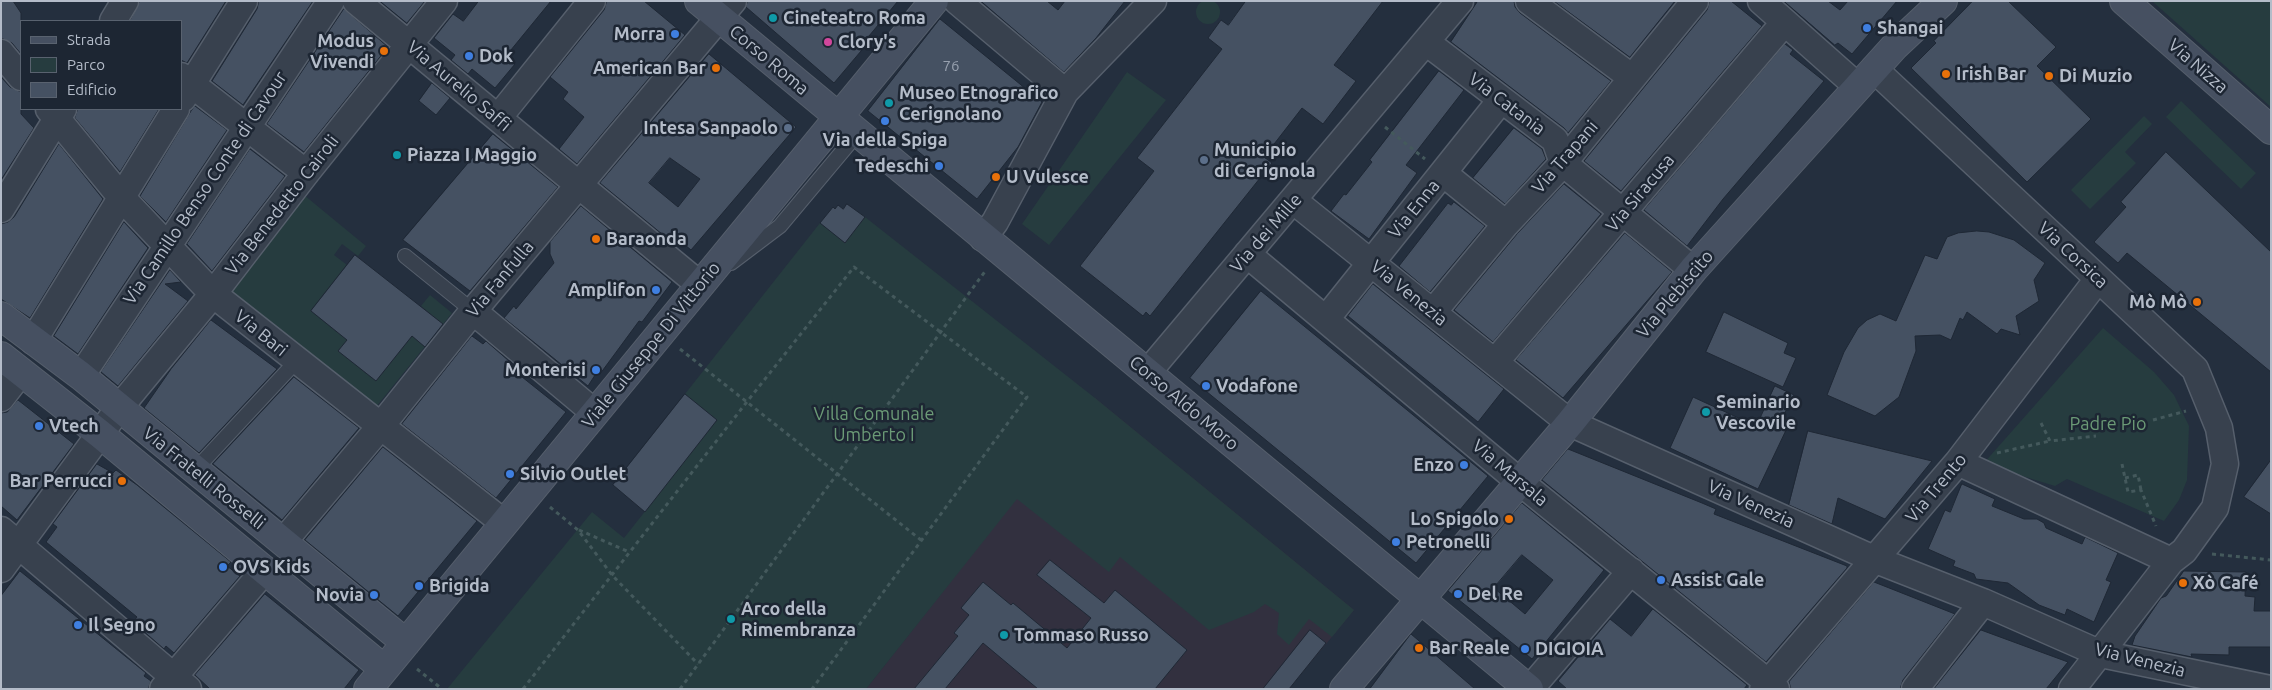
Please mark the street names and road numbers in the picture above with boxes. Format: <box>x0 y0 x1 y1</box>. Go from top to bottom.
street label: Corso Roma <box>725 20 813 100</box>
street label: Via Nizza <box>2163 34 2233 98</box>
street label: Via Aurelio Saffi <box>403 36 515 136</box>
street label: Via Camillo Benso Conte di Cavour <box>119 67 291 309</box>
street label: Via Catania <box>1464 68 1550 140</box>
street label: Via Trapani <box>1527 116 1603 198</box>
street label: Via Benedetto Cairoli <box>221 131 343 279</box>
street label: Via Siracusa <box>1601 150 1679 236</box>
street label: Via Enna <box>1384 175 1444 243</box>
street label: Via dei Mille <box>1226 189 1306 277</box>
street label: Via Corsica <box>2034 217 2112 293</box>
street label: Via Fanfulla <box>462 236 538 322</box>
street label: Via Plebiscito <box>1632 246 1718 342</box>
street label: Via Venezia <box>1366 255 1452 331</box>
street label: Viale Giuseppe Di Vittorio <box>577 257 725 433</box>
street label: Via Bari <box>230 305 292 361</box>
street label: Corso Aldo Moro <box>1125 351 1243 455</box>
street label: Via Fratelli Rosselli <box>139 422 269 534</box>
street label: Via Marsala <box>1468 435 1552 511</box>
street label: Via Trento <box>1901 449 1971 527</box>
street label: Via Venezia <box>1704 475 1798 533</box>
street label: Via Venezia <box>2092 638 2188 682</box>

